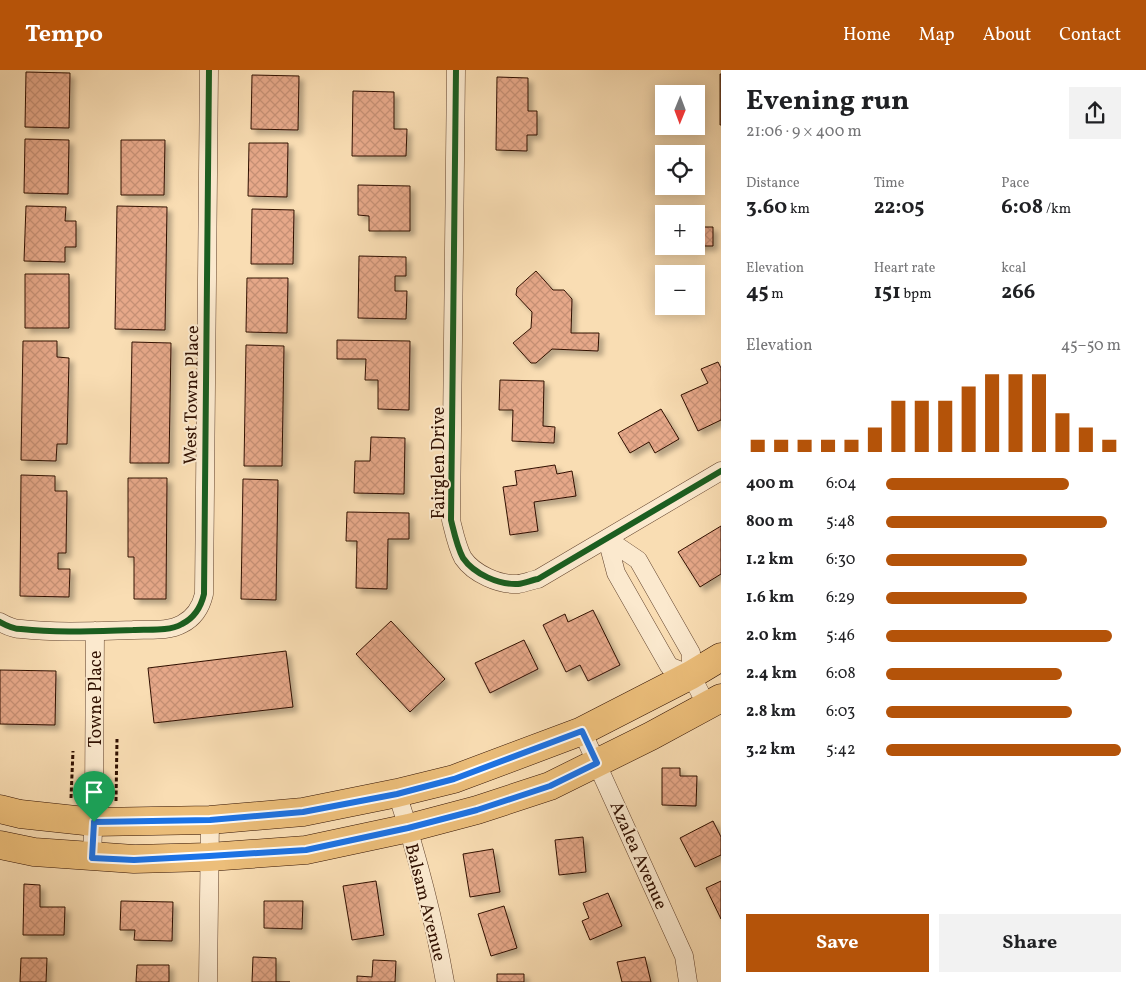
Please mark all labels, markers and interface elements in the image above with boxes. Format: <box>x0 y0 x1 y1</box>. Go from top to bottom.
text: Tempo <box>25 18 103 52</box>
text: Home <box>843 23 891 48</box>
text: Map <box>919 23 955 48</box>
text: About <box>983 23 1031 48</box>
text: Contact <box>1059 23 1121 48</box>
text: Evening run <box>746 82 910 121</box>
north arrow <box>655 85 705 135</box>
map controls <box>655 85 705 315</box>
button: share <box>1069 87 1121 139</box>
text: 21:06 · 9 × 400 m <box>746 121 862 143</box>
button: locate <box>655 145 705 195</box>
text: Distance <box>746 174 800 193</box>
text: Time <box>874 174 904 193</box>
text: Pace <box>1001 174 1029 193</box>
text: 3.60 <box>746 193 787 222</box>
text: 22:05 <box>874 193 924 222</box>
text: 6:08 <box>1001 193 1043 222</box>
text: km <box>787 200 810 219</box>
text: /km <box>1043 200 1071 219</box>
button: + <box>655 205 705 255</box>
text: Elevation <box>746 259 804 278</box>
text: Heart rate <box>874 259 935 278</box>
text: kcal <box>1001 259 1026 278</box>
button: − <box>655 265 705 315</box>
text: 45 <box>746 278 769 307</box>
text: 151 <box>874 278 901 307</box>
text: 266 <box>1001 278 1035 307</box>
text: m <box>769 285 784 304</box>
text: bpm <box>901 285 932 304</box>
street label: West Towne Place <box>179 325 206 465</box>
text: Elevation <box>746 335 813 357</box>
text: 45–50 m <box>1061 335 1121 357</box>
street label: Fairglen Drive <box>427 407 452 519</box>
text: 400 m <box>746 473 794 495</box>
text: 6:04 <box>826 473 857 495</box>
text: 800 m <box>746 511 793 533</box>
text: 5:48 <box>826 511 855 533</box>
text: 1.2 km <box>746 549 794 571</box>
text: 6:30 <box>826 549 855 571</box>
text: 1.6 km <box>746 587 794 609</box>
text: 6:29 <box>826 587 855 609</box>
text: 2.0 km <box>746 625 797 647</box>
text: 5:46 <box>826 625 855 647</box>
street label: Towne Place <box>84 651 109 747</box>
text: 2.4 km <box>746 663 797 685</box>
text: 6:08 <box>826 663 856 685</box>
text: 2.8 km <box>746 701 796 723</box>
text: 6:03 <box>826 701 855 723</box>
text: 3.2 km <box>746 739 795 761</box>
text: 5:42 <box>826 739 856 761</box>
pin <box>73 771 115 822</box>
icon: arrive <box>80 778 108 806</box>
street label: Azalea Avenue <box>603 798 673 914</box>
street label: Balsam Avenue <box>398 841 451 964</box>
button: Save <box>746 914 929 972</box>
button: Share <box>939 914 1121 972</box>

